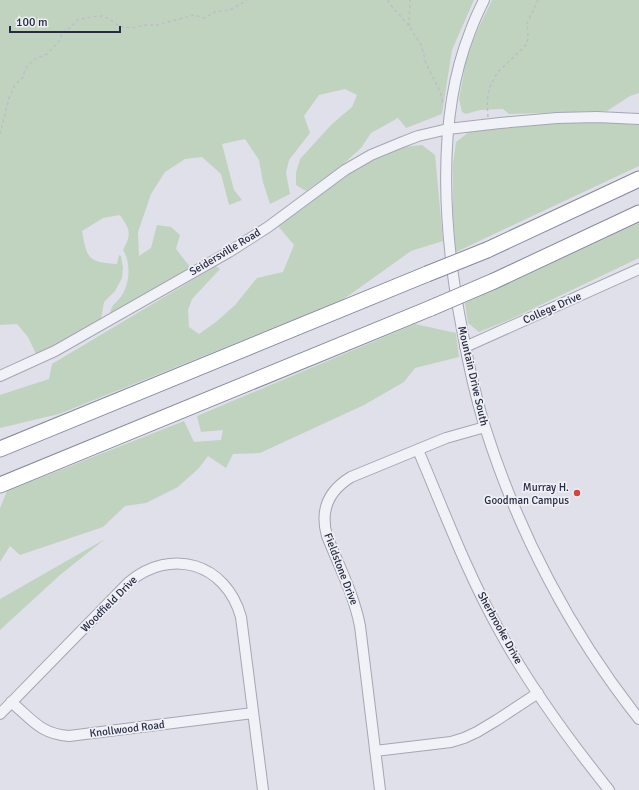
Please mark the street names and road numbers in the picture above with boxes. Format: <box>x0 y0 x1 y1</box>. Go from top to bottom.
street label: Seidersville Road <box>187 226 263 278</box>
street label: College Drive <box>521 289 583 327</box>
street label: Mountain Drive South <box>455 325 491 427</box>
street label: Fieldstone Drive <box>321 531 361 607</box>
street label: Woodfield Drive <box>78 573 140 635</box>
street label: Sherbrooke Drive <box>475 590 525 666</box>
street label: Knollwood Road <box>89 718 165 740</box>

